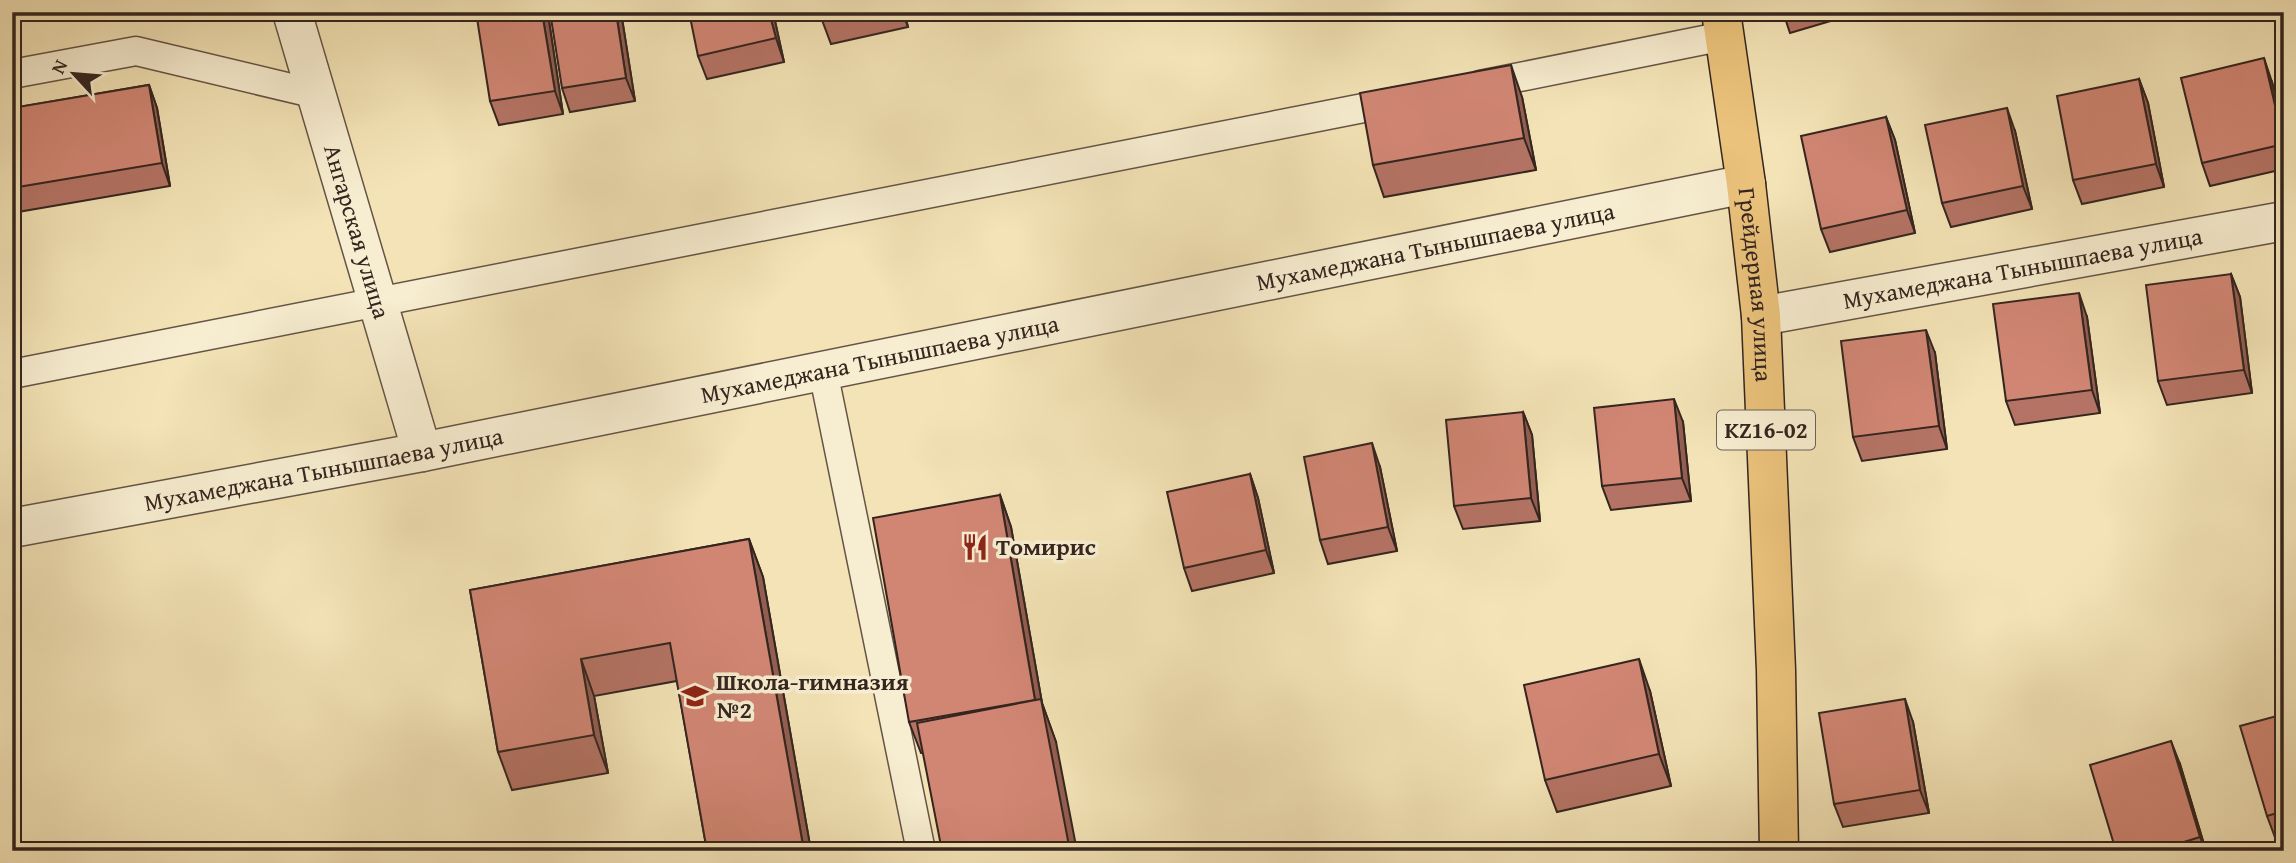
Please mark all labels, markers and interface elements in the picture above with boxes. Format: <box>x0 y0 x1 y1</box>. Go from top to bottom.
north arrow <box>38 38 108 108</box>
text: N <box>43 54 74 78</box>
street label: Ангарская улица <box>315 140 400 323</box>
street label: Грейдерная улица <box>1730 186 1782 383</box>
street label: Мухамеджана Тынышпаева улица <box>1253 193 1618 300</box>
street label: Мухамеджана Тынышпаева улица <box>1840 218 2206 318</box>
street label: Мухамеджана Тынышпаева улица <box>697 305 1062 412</box>
road number: KZ16-02 <box>1717 410 1815 450</box>
street label: Мухамеджана Тынышпаева улица <box>141 418 507 520</box>
place label: Томирис <box>996 529 1096 564</box>
restaurant icon: Томирис <box>960 532 990 562</box>
place label: Школа-гимназия №2 <box>716 664 909 727</box>
school or university icon: Школа-гимназия №2 <box>680 681 710 711</box>

